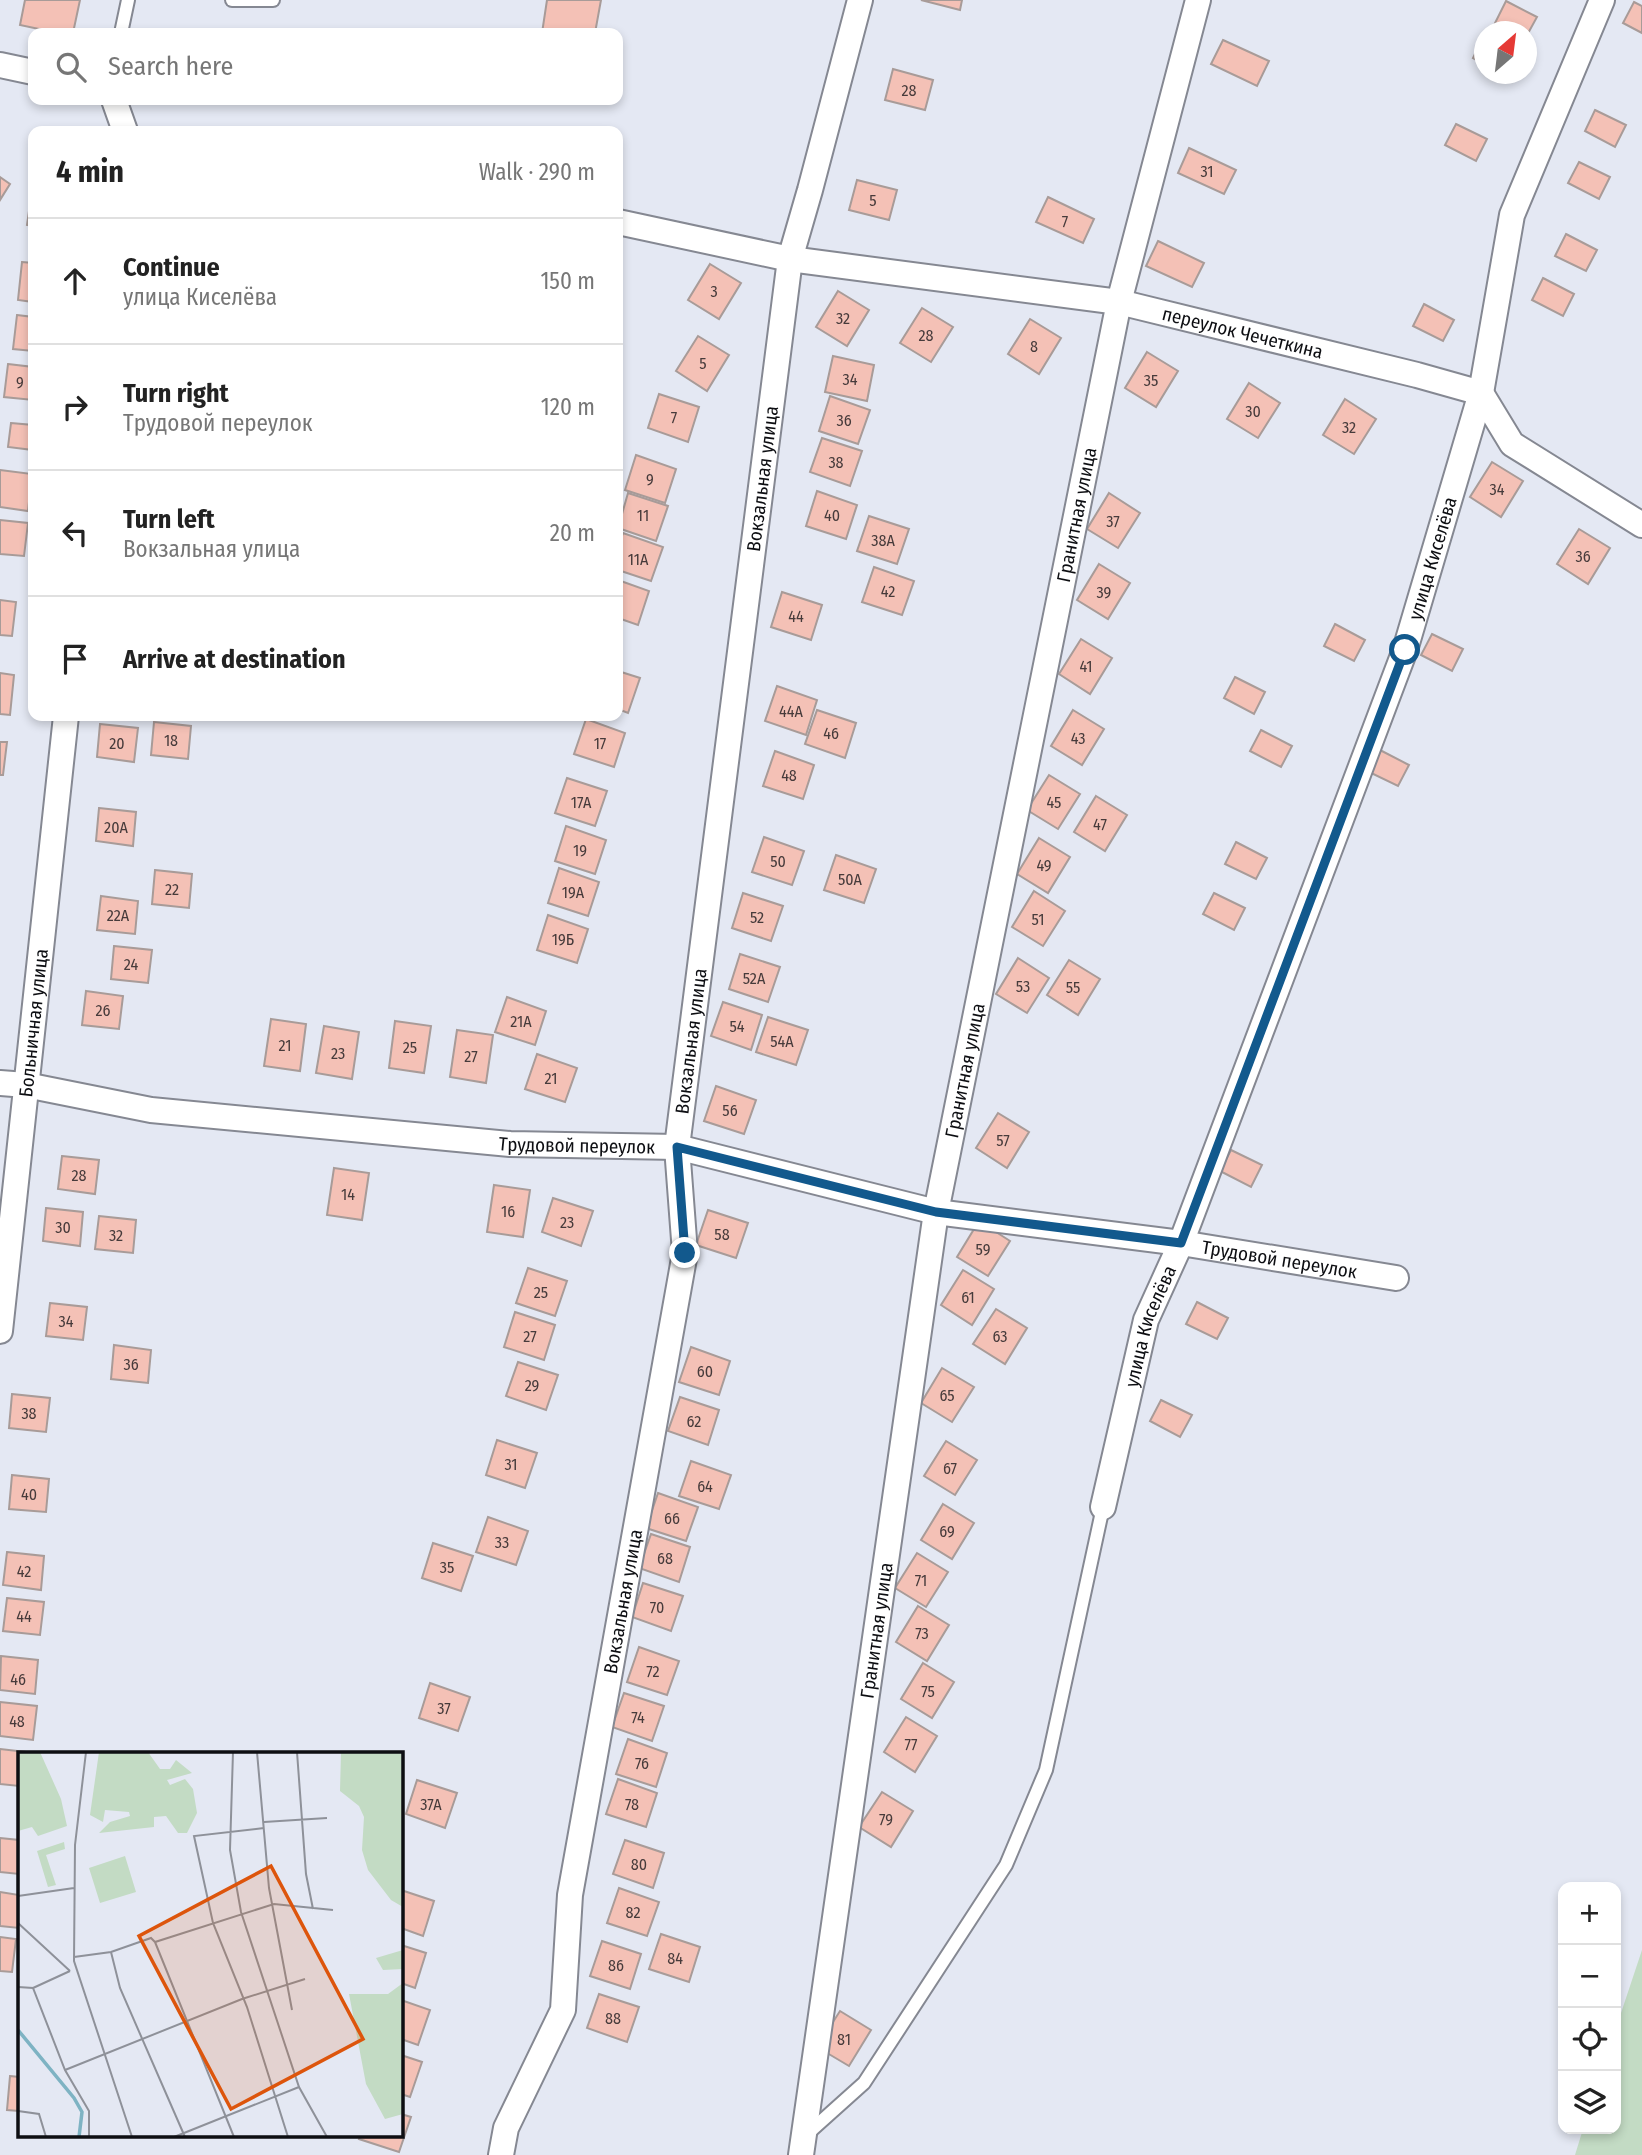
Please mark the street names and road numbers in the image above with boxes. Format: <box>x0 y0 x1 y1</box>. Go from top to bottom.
street label: переулок Чечеткина <box>1160 302 1325 364</box>
street label: Вокзальная улица <box>742 405 783 553</box>
street label: Гранитная улица <box>1052 445 1102 584</box>
street label: улица Киселёва <box>1404 494 1462 623</box>
street label: Больничная улица <box>14 947 53 1098</box>
street label: Вокзальная улица <box>670 967 712 1115</box>
street label: Гранитная улица <box>940 1001 990 1140</box>
street label: Трудовой переулок <box>497 1132 655 1159</box>
street label: Трудовой переулок <box>1200 1236 1359 1283</box>
street label: улица Киселёва <box>1120 1262 1181 1389</box>
street label: Вокзальная улица <box>599 1527 647 1676</box>
street label: Гранитная улица <box>856 1561 898 1700</box>

